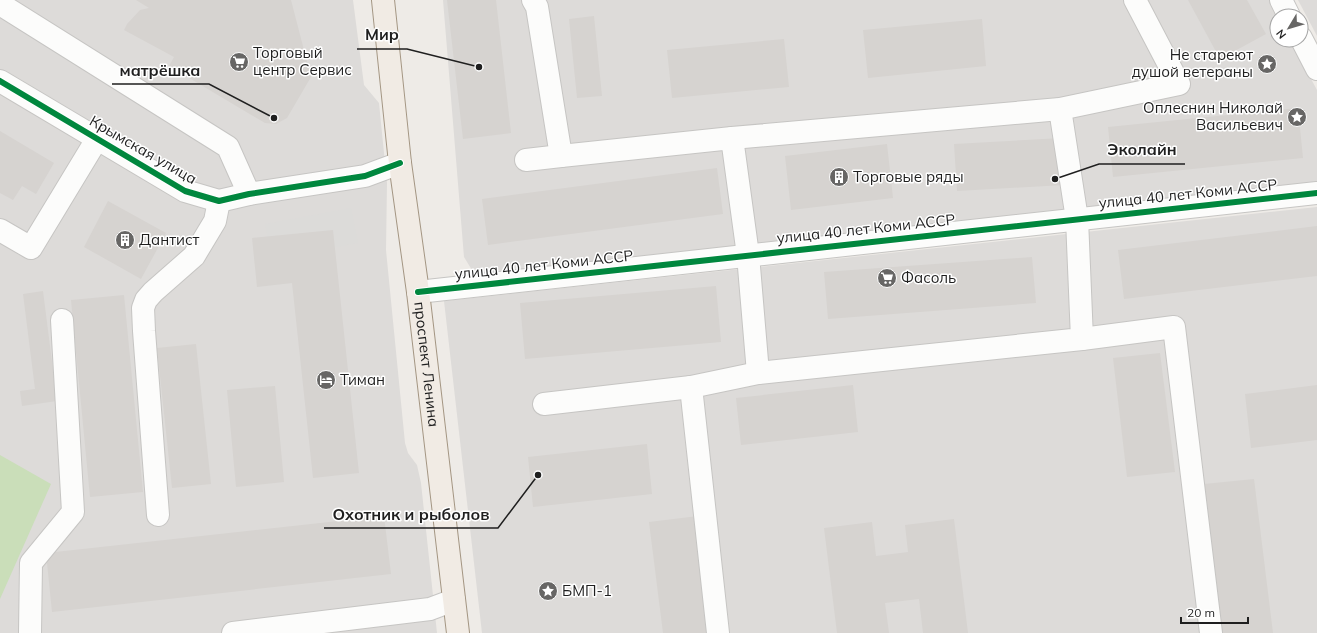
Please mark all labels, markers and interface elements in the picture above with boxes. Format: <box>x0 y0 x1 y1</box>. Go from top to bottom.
north arrow <box>1269 8 1309 48</box>
callout: Мир <box>357 21 407 49</box>
text: Мир <box>365 24 399 44</box>
text: N <box>1273 27 1289 42</box>
place label: Торговый центр Сервис <box>253 43 352 79</box>
place label: Не стареют душой ветераны <box>1132 45 1253 81</box>
supermarket icon: Торговый центр Сервис <box>228 51 250 73</box>
place icon: Не стареют душой ветераны <box>1256 53 1278 75</box>
callout: матрёшка <box>112 56 209 84</box>
text: матрёшка <box>119 60 201 80</box>
place label: Оплеснин Николай Васильевич <box>1143 98 1283 134</box>
place icon: Оплеснин Николай Васильевич <box>1286 106 1308 128</box>
street label: Крымская улица <box>86 111 200 188</box>
callout: Эколайн <box>1099 136 1185 164</box>
text: Эколайн <box>1107 139 1177 159</box>
building icon: Торговые ряды <box>828 166 850 188</box>
place label: Торговые ряды <box>853 167 964 186</box>
street label: улица 40 лет Коми АССР <box>1098 175 1278 212</box>
street label: улица 40 лет Коми АССР <box>776 210 956 247</box>
building icon: Дантист <box>114 229 136 251</box>
place label: Дантист <box>139 230 199 249</box>
street label: улица 40 лет Коми АССР <box>454 246 634 283</box>
supermarket icon: Фасоль <box>876 267 898 289</box>
place label: Фасоль <box>901 268 956 287</box>
street label: проспект Ленина <box>410 300 444 428</box>
hotel icon: Тиман <box>315 369 337 391</box>
place label: Тиман <box>340 370 385 389</box>
callout: Охотник и рыболов <box>324 500 498 528</box>
text: Охотник и рыболов <box>332 504 490 524</box>
place icon: БМП-1 <box>537 580 559 602</box>
place label: БМП-1 <box>562 581 612 600</box>
scale bar <box>1181 599 1248 625</box>
text: 20 m <box>1187 605 1215 620</box>

